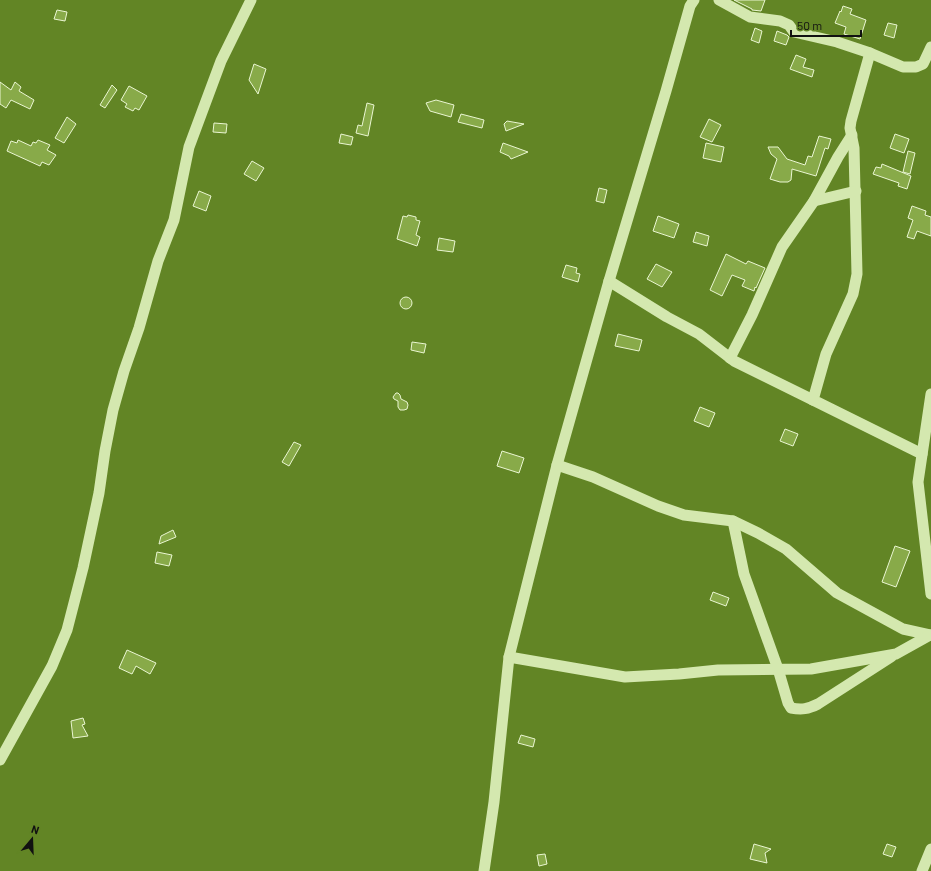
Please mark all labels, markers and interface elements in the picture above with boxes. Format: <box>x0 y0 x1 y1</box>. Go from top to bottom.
scale bar <box>791 12 861 38</box>
text: 50 m <box>797 18 822 32</box>
north arrow <box>12 819 52 859</box>
text: N <box>30 822 41 836</box>

